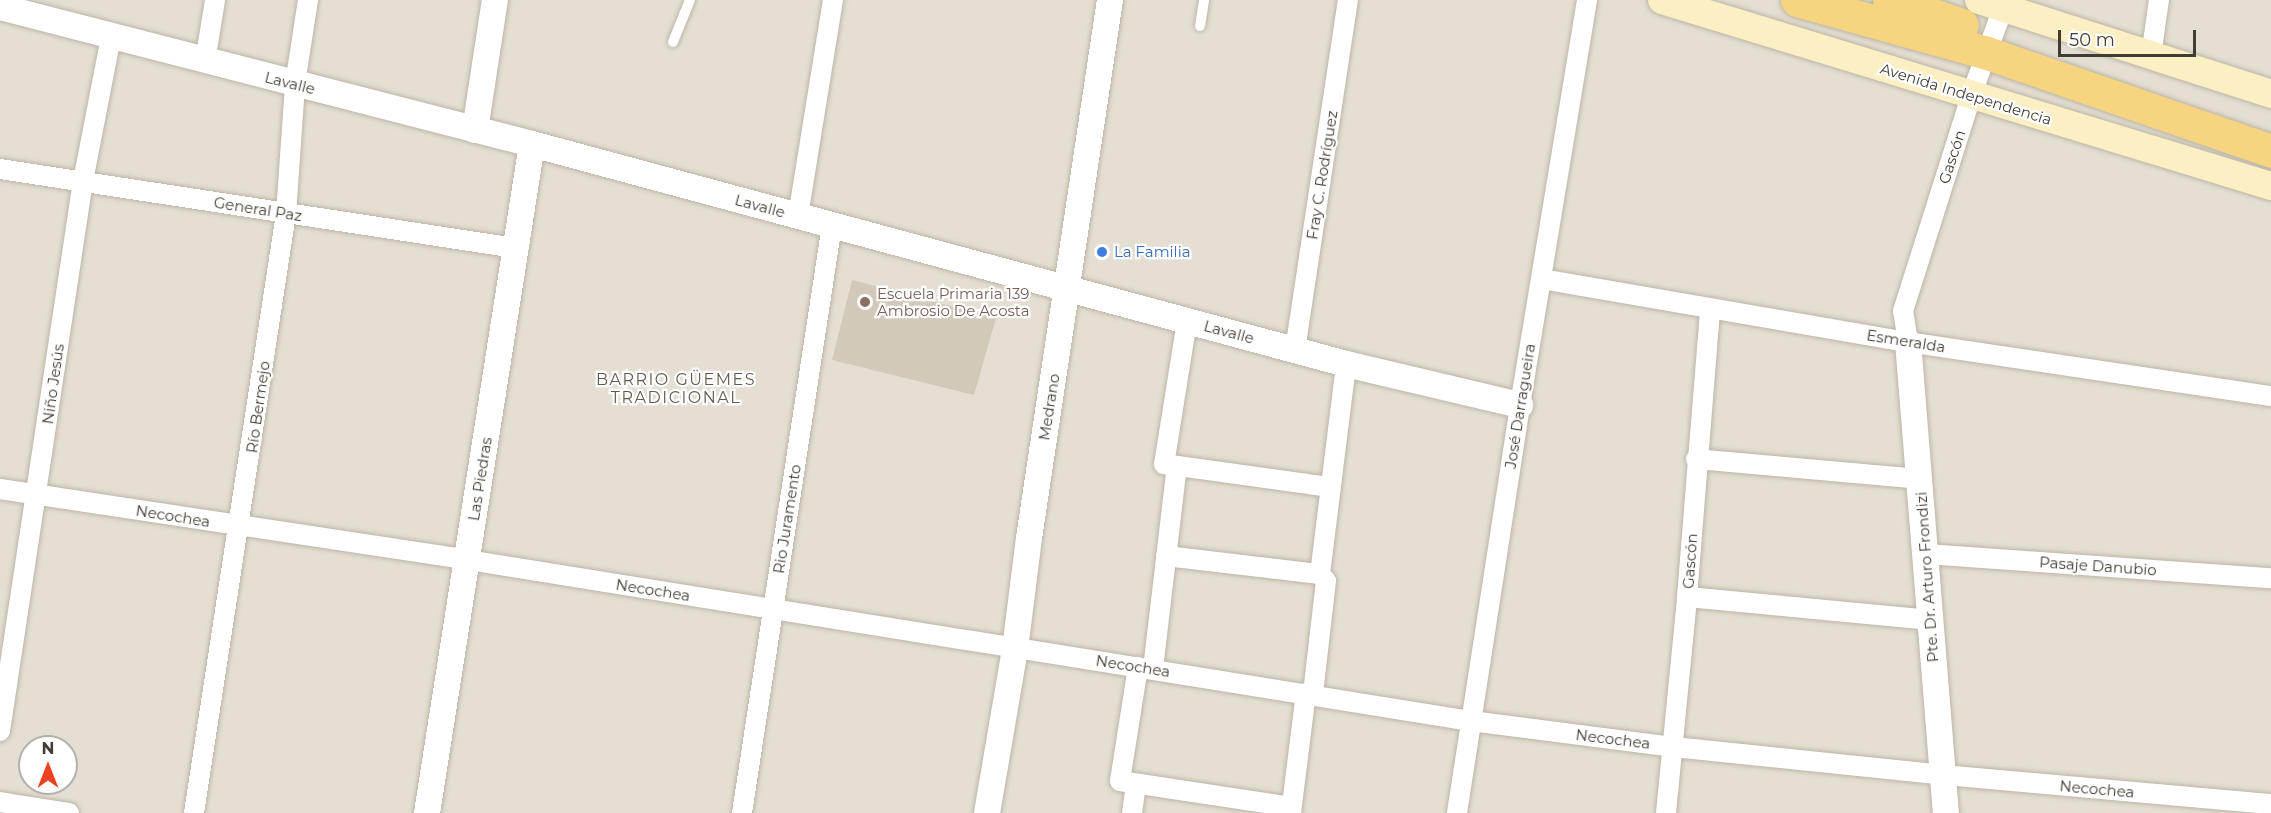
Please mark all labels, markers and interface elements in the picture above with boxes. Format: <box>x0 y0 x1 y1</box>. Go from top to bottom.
scale bar <box>2061 18 2199 56</box>
text: 50 m <box>2069 29 2115 51</box>
street label: Avenida Independencia <box>1878 59 2054 129</box>
street label: Lavalle <box>263 68 317 98</box>
street label: Fray C. Rodríguez <box>1303 109 1341 241</box>
street label: Gascón <box>1935 128 1969 186</box>
street label: Lavalle <box>733 191 787 221</box>
street label: General Paz <box>213 193 303 225</box>
place label: La Familia <box>1114 243 1191 261</box>
marker: La Familia <box>1095 245 1109 259</box>
place label: Escuela Primaria 139 Ambrosio De Acosta <box>877 284 1029 319</box>
marker: Escuela Primaria 139 Ambrosio De Acosta <box>858 295 872 309</box>
street label: Lavalle <box>1202 317 1256 347</box>
street label: Esmeralda <box>1865 326 1947 356</box>
street label: José Darragueira <box>1501 342 1539 470</box>
street label: Niño Jesús <box>38 343 68 425</box>
street label: Río Bermejo <box>243 360 273 454</box>
district label: BARRIO GÜEMES TRADICIONAL <box>596 370 756 408</box>
street label: Medrano <box>1035 372 1063 442</box>
street label: Las Piedras <box>464 436 496 522</box>
street label: Rio Juramento <box>769 463 805 575</box>
street label: Pte. Dr. Arturo Frondizi <box>1912 491 1942 663</box>
street label: Necochea <box>134 501 212 531</box>
street label: Gascón <box>1679 533 1701 589</box>
street label: Pasaje Danubio <box>2039 553 2157 579</box>
street label: Necochea <box>614 575 692 605</box>
street label: Necochea <box>1094 651 1172 681</box>
street label: Necochea <box>1575 725 1651 753</box>
north arrow <box>18 735 78 795</box>
text: N <box>42 739 54 758</box>
street label: Necochea <box>2059 777 2135 801</box>

